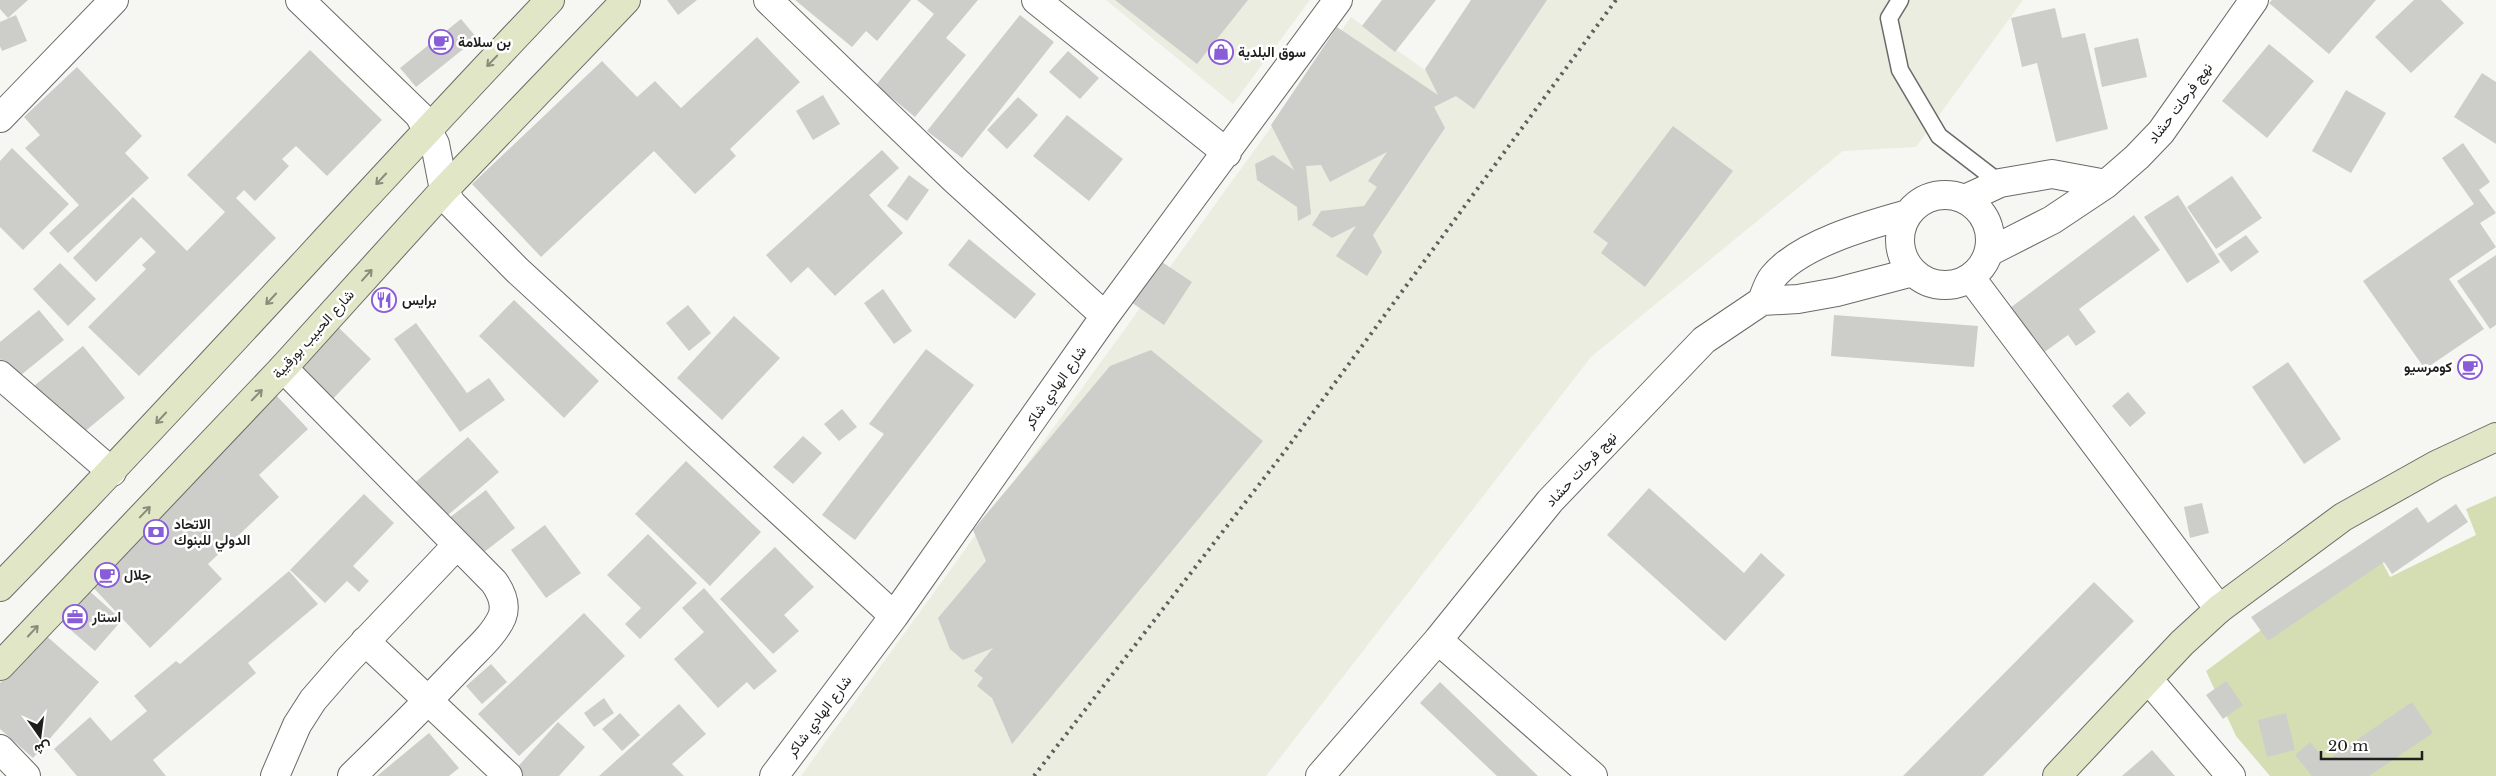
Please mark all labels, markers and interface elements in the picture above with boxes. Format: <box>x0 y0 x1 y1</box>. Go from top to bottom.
cafe icon: بن سلامة <box>428 29 454 55</box>
place label: بن سلامة <box>458 33 511 51</box>
shop icon: سوق البلدية <box>1208 39 1234 65</box>
place label: سوق البلدية <box>1238 43 1306 61</box>
one-way arrow <box>486 54 498 67</box>
street label: نهج فرحات حشاد <box>2144 59 2218 148</box>
one-way arrow <box>375 173 387 185</box>
one-way arrow <box>361 269 373 281</box>
street label: شارع الحبيب بورقيبة <box>268 286 359 384</box>
restaurant icon: برايس <box>371 287 397 313</box>
place label: برايس <box>402 291 436 309</box>
one-way arrow <box>265 292 277 305</box>
street label: شارع الهادي شاكر <box>1019 342 1093 434</box>
cafe icon: كومرسيو <box>2457 354 2483 380</box>
place label: كومرسيو <box>2404 358 2452 376</box>
one-way arrow <box>251 388 263 401</box>
one-way arrow <box>155 412 167 425</box>
street label: نهج فرحات حشاد <box>1542 428 1622 512</box>
one-way arrow <box>138 507 150 519</box>
place label: الاتحاد الدولي للبنوك <box>174 515 250 552</box>
bank icon: الاتحاد الدولي للبنوك <box>143 519 169 545</box>
cafe icon: جلال <box>94 562 120 588</box>
place label: جلال <box>124 566 152 584</box>
office icon: استار <box>62 604 88 630</box>
place label: استار <box>91 608 121 626</box>
one-way arrow <box>27 624 39 637</box>
street label: شارع الهادي شاكر <box>782 672 858 763</box>
north arrow <box>15 711 65 761</box>
scale bar <box>2321 728 2422 760</box>
text: 20 m <box>2328 736 2368 755</box>
text: ش <box>33 738 53 759</box>

